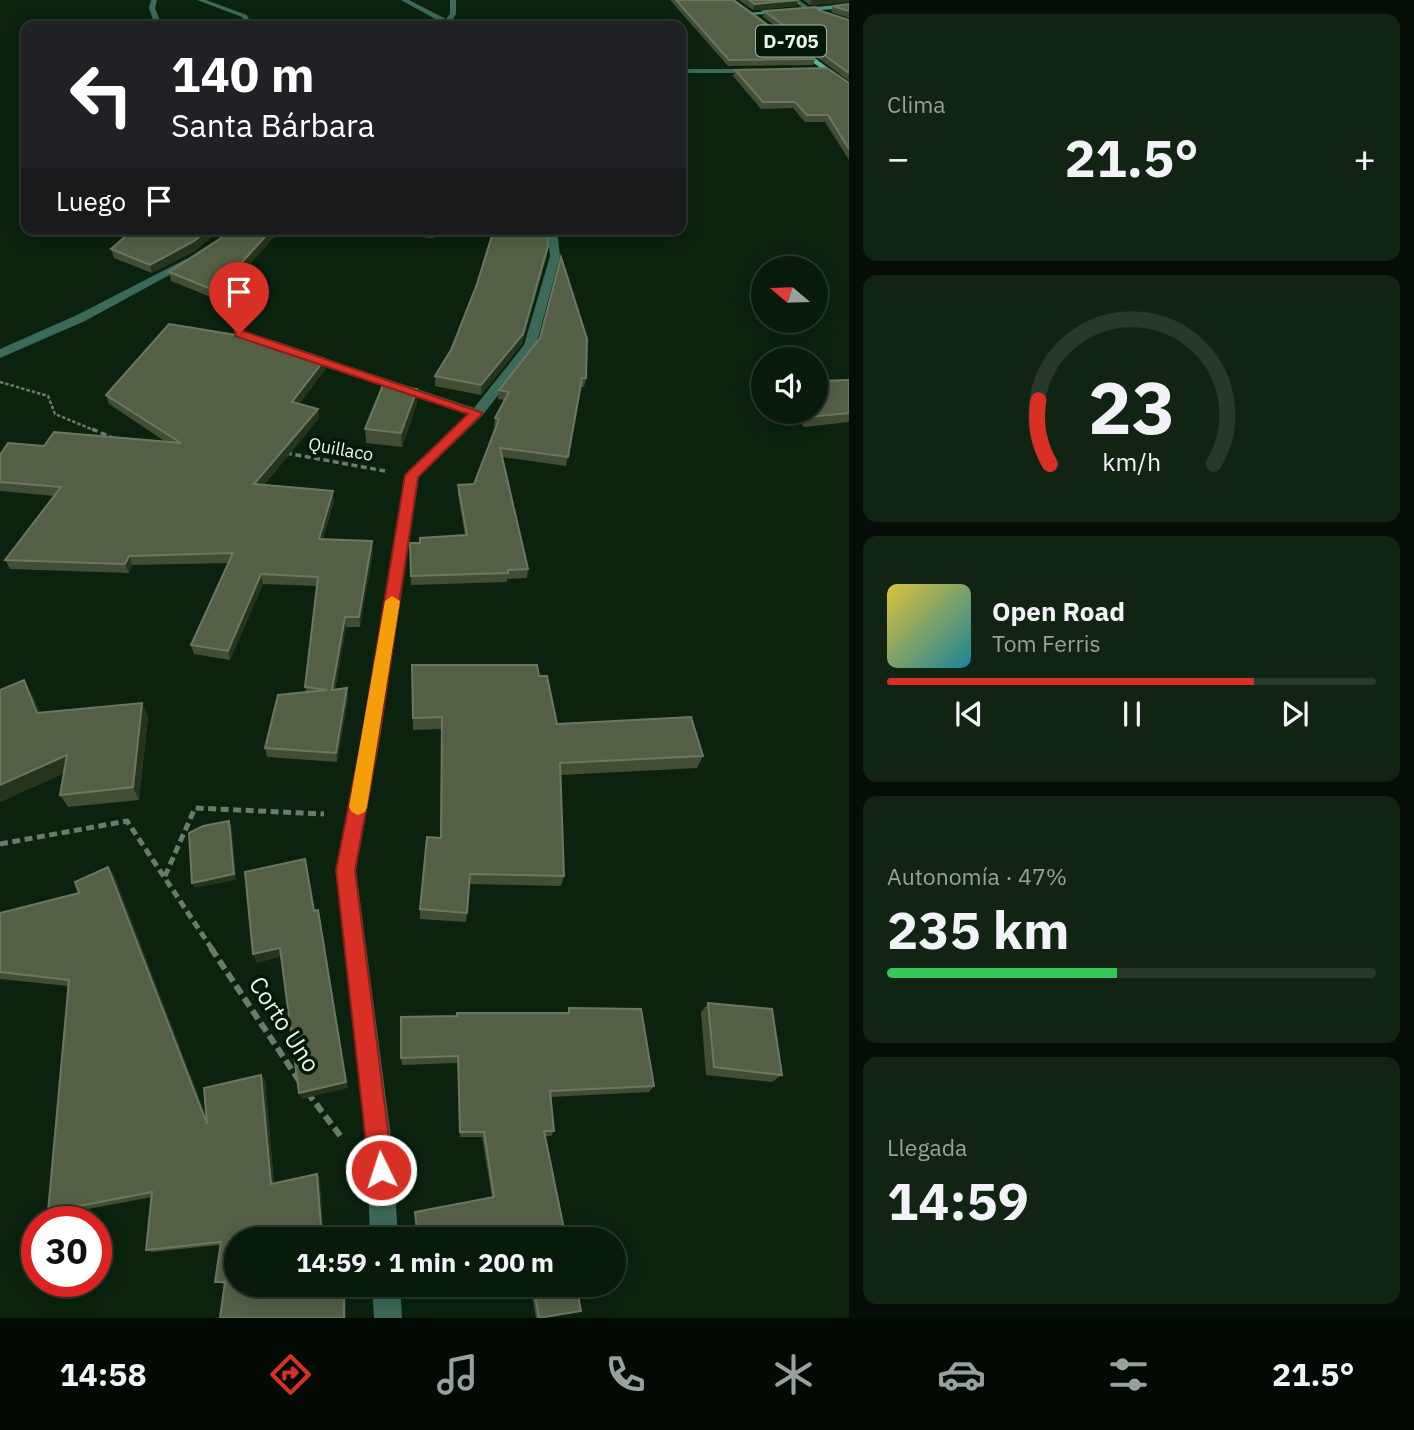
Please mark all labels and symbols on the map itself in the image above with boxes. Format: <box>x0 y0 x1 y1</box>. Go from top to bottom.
road number: D-705 <box>756 25 826 56</box>
north arrow <box>751 256 828 332</box>
pin <box>209 262 269 334</box>
street label: Quillaco <box>307 432 375 466</box>
street label: Corto Uno <box>242 970 328 1078</box>
position arrow <box>344 1133 418 1207</box>
speed limit sign: 30 <box>21 1206 112 1297</box>

